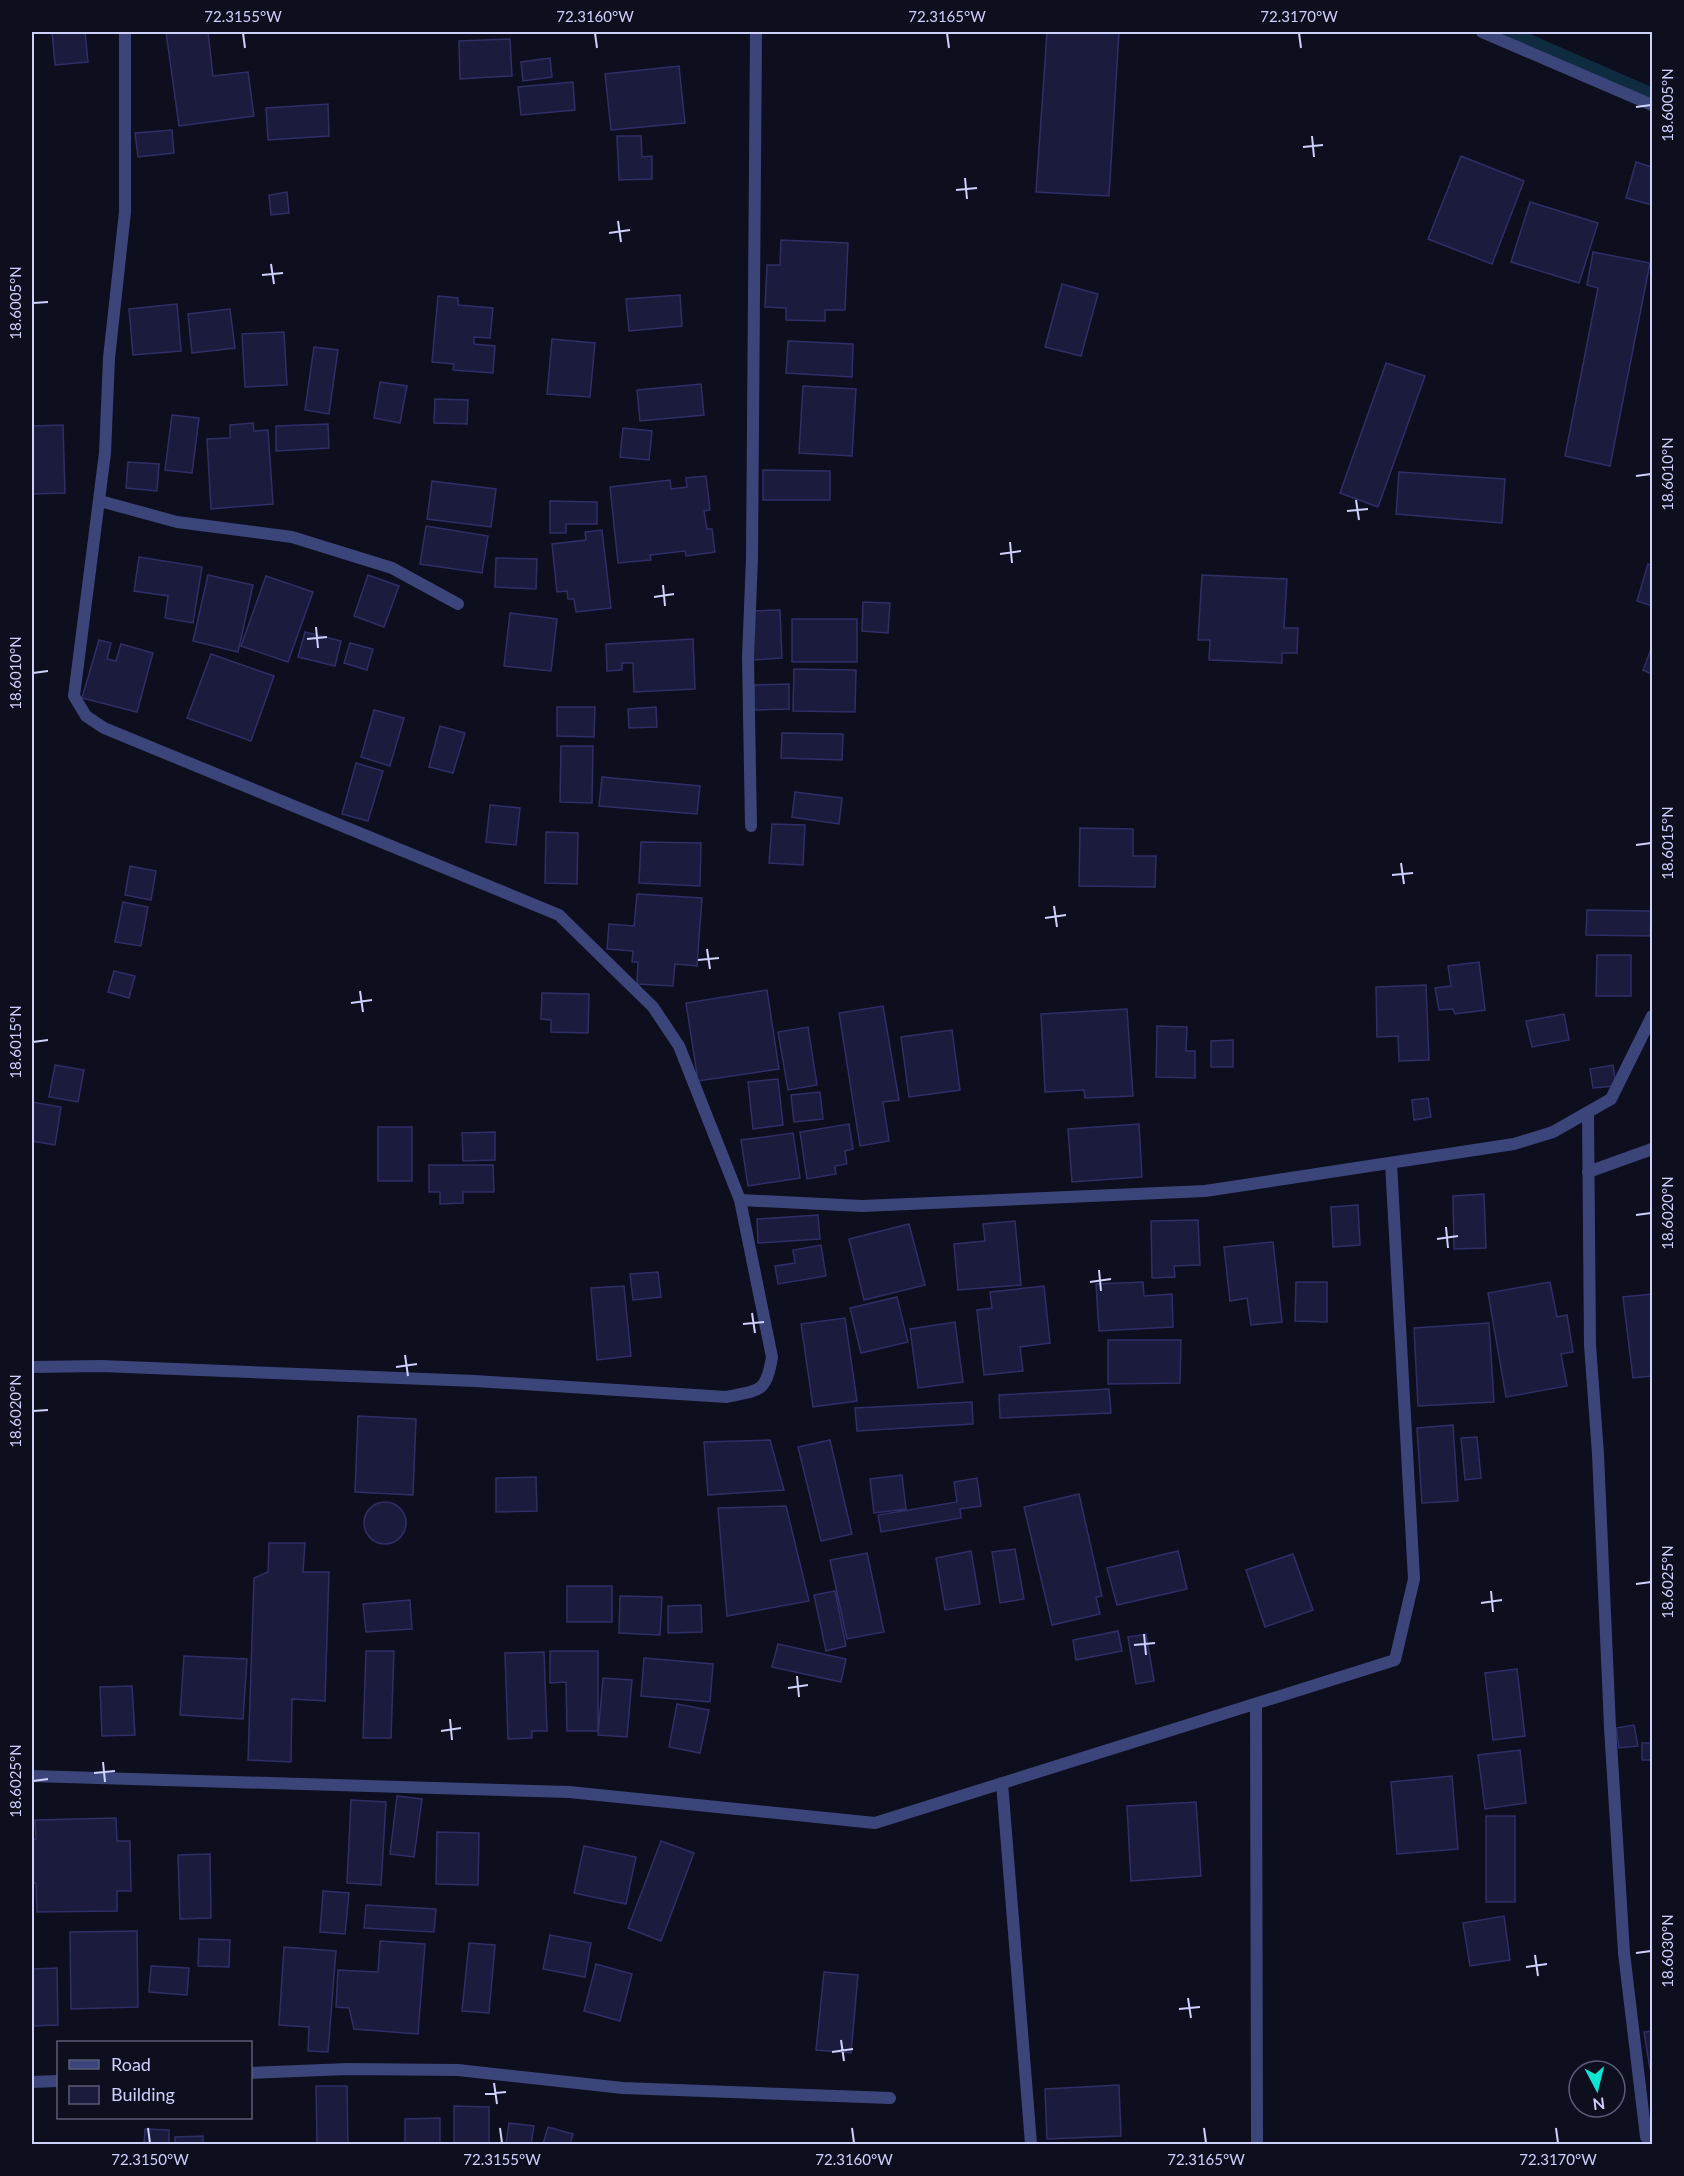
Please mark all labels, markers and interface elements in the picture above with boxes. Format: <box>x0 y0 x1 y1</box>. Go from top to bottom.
text: 72.3155°W <box>204 7 282 25</box>
text: 72.3160°W <box>556 7 634 25</box>
text: 72.3165°W <box>908 7 986 25</box>
text: 72.3170°W <box>1260 7 1338 25</box>
text: 18.6005°N <box>1658 68 1676 142</box>
text: 18.6005°N <box>6 266 24 340</box>
text: 18.6010°N <box>1658 437 1676 511</box>
text: 18.6010°N <box>6 636 24 710</box>
text: 18.6015°N <box>1658 806 1676 880</box>
text: 18.6015°N <box>6 1005 24 1079</box>
text: 18.6020°N <box>1658 1176 1676 1250</box>
text: 18.6020°N <box>6 1374 24 1448</box>
text: 18.6025°N <box>1658 1545 1676 1619</box>
text: 18.6025°N <box>6 1744 24 1818</box>
text: 18.6030°N <box>1658 1914 1676 1988</box>
legend <box>57 2041 252 2119</box>
text: Road <box>111 2053 151 2075</box>
north arrow <box>1567 2059 1627 2119</box>
text: Building <box>111 2083 175 2105</box>
text: N <box>1592 2094 1606 2115</box>
text: 72.3150°W <box>111 2150 189 2168</box>
text: 72.3155°W <box>463 2150 541 2168</box>
text: 72.3160°W <box>815 2150 893 2168</box>
text: 72.3165°W <box>1167 2150 1245 2168</box>
text: 72.3170°W <box>1519 2150 1597 2168</box>

